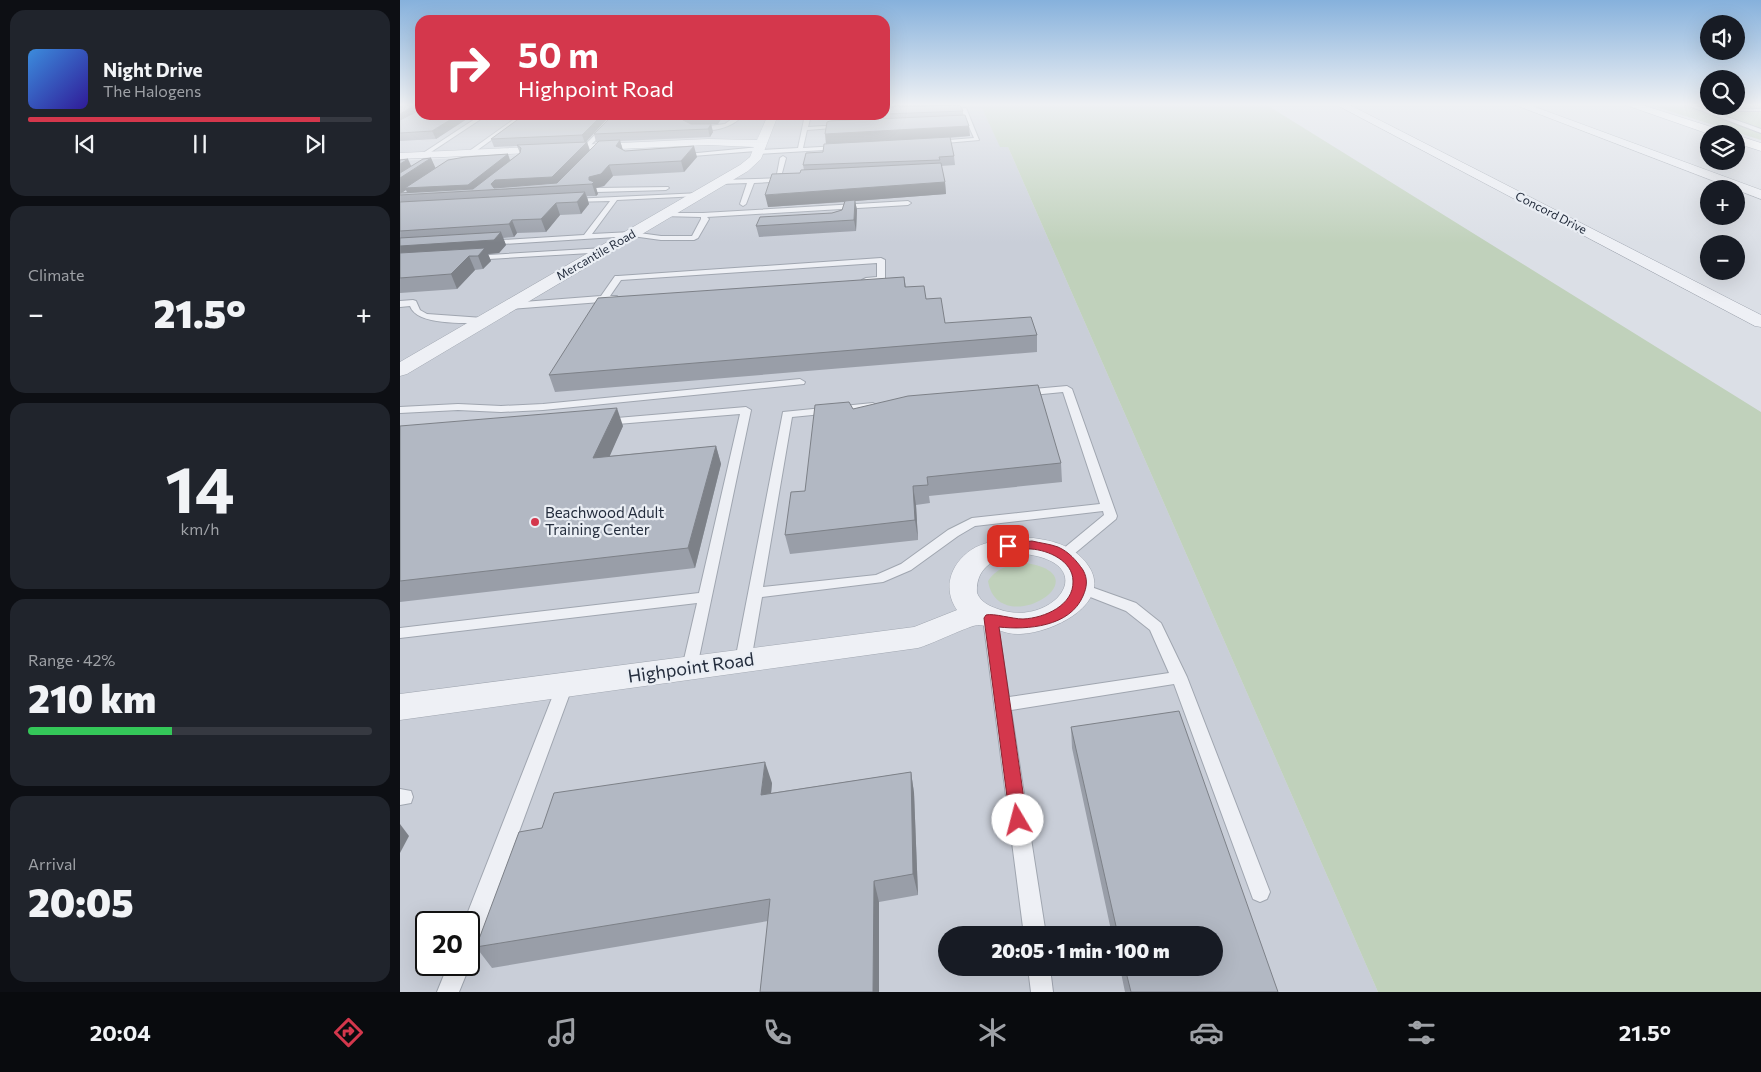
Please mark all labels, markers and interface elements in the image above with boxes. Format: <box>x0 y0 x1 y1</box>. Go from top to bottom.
map controls <box>1700 15 1745 280</box>
button: sound <box>1700 15 1745 60</box>
text: 50 m <box>518 32 599 75</box>
icon: right <box>435 35 500 100</box>
text: Night Drive <box>103 58 203 81</box>
button: search <box>1700 70 1745 115</box>
text: Highpoint Road <box>518 75 674 102</box>
text: The Halogens <box>103 81 201 100</box>
button: layers <box>1700 125 1745 170</box>
icon: previous <box>71 130 99 158</box>
icon: pause <box>186 130 214 158</box>
icon: next <box>301 130 329 158</box>
button: + <box>1700 180 1745 225</box>
street label: Concord Drive <box>1513 188 1589 236</box>
street label: Mercantile Road <box>553 226 638 282</box>
button: − <box>1700 235 1745 280</box>
text: Climate <box>28 265 84 284</box>
text: 21.5° <box>153 289 246 336</box>
text: − <box>28 296 44 330</box>
text: + <box>356 296 372 330</box>
text: 14 <box>165 447 235 526</box>
place label: Beachwood Adult Training Center <box>545 503 665 538</box>
marker: Beachwood Adult Training Center <box>529 516 541 528</box>
text: km/h <box>181 519 219 538</box>
pin <box>987 525 1029 567</box>
icon: arrive <box>994 532 1022 560</box>
street label: Highpoint Road <box>626 647 755 687</box>
text: Range · 42% <box>28 650 115 669</box>
text: 210 km <box>28 674 156 721</box>
position arrow <box>991 793 1043 845</box>
text: Arrival <box>28 854 76 873</box>
text: 20:05 <box>28 878 134 925</box>
speed limit sign: 20 <box>415 911 480 976</box>
text: 20:05 · 1 min · 100 m <box>991 939 1170 962</box>
icon: directions <box>331 1015 366 1050</box>
icon: music <box>545 1015 580 1050</box>
icon: phone <box>760 1015 795 1050</box>
icon: climate <box>975 1015 1010 1050</box>
icon: car <box>1189 1015 1224 1050</box>
icon: filters <box>1404 1015 1439 1050</box>
text: 20:04 <box>90 1019 151 1046</box>
text: 21.5° <box>1619 1019 1671 1046</box>

